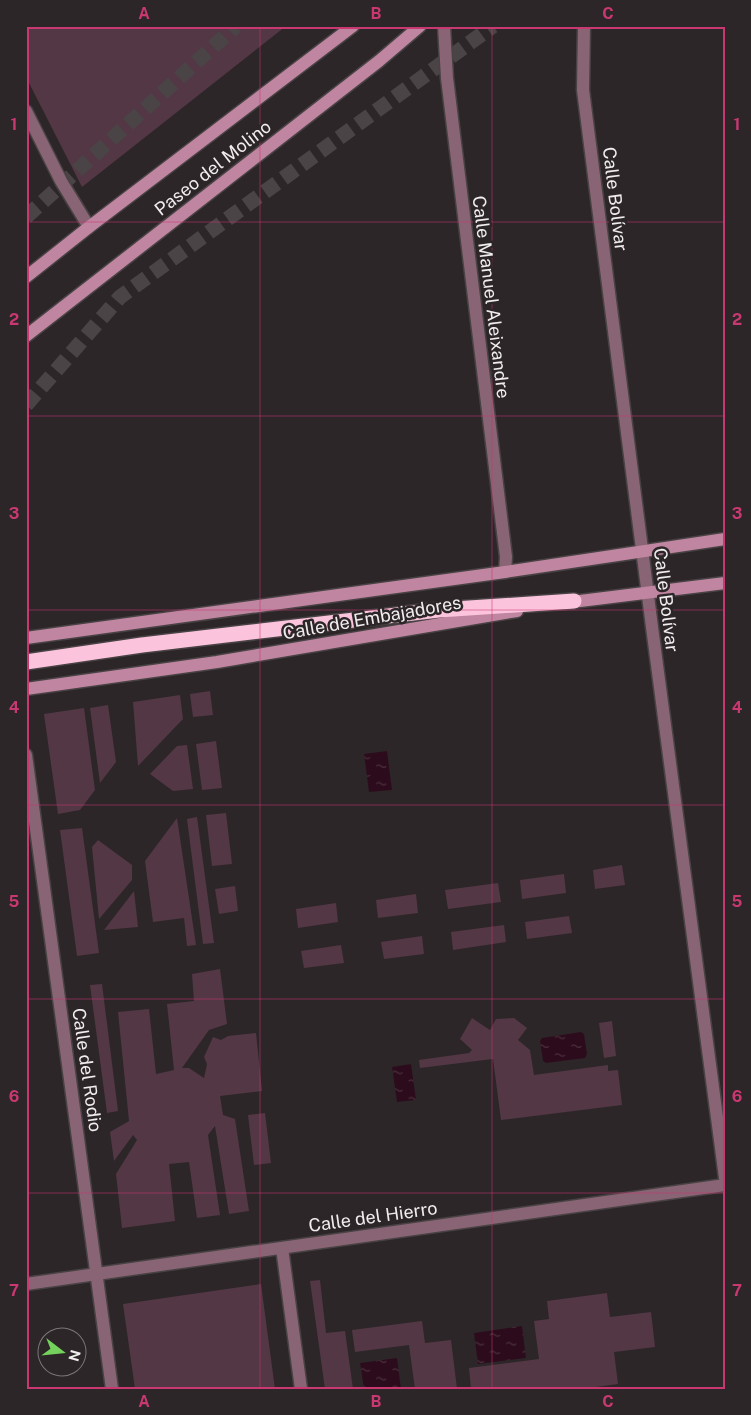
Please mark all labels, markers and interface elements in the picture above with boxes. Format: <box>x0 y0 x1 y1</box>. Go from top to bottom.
text: A <box>138 4 150 23</box>
text: B <box>371 4 382 23</box>
text: C <box>602 4 614 23</box>
text: 1 <box>11 115 17 134</box>
text: 1 <box>734 115 740 134</box>
street label: Paseo del Molino <box>150 116 275 220</box>
street label: Calle Bolívar <box>599 146 632 252</box>
street label: Calle Manuel Aleixandre <box>469 194 514 399</box>
text: 2 <box>9 310 19 329</box>
text: 2 <box>732 310 742 329</box>
text: 3 <box>9 504 19 523</box>
text: 3 <box>732 504 742 523</box>
street label: Calle Bolívar <box>650 547 683 653</box>
street label: Calle de Embajadores <box>281 591 463 644</box>
text: 4 <box>9 698 20 717</box>
text: 4 <box>732 698 743 717</box>
text: 5 <box>9 892 20 911</box>
text: 5 <box>732 892 743 911</box>
street label: Calle del Rodio <box>68 1007 107 1133</box>
text: 6 <box>9 1087 19 1106</box>
text: 6 <box>732 1087 742 1106</box>
street label: Calle del Hierro <box>307 1197 439 1236</box>
text: 7 <box>9 1281 19 1300</box>
text: 7 <box>732 1281 742 1300</box>
north arrow <box>38 1328 88 1378</box>
text: N <box>65 1348 84 1363</box>
text: A <box>138 1392 150 1411</box>
text: B <box>371 1392 382 1411</box>
text: C <box>602 1392 614 1411</box>

